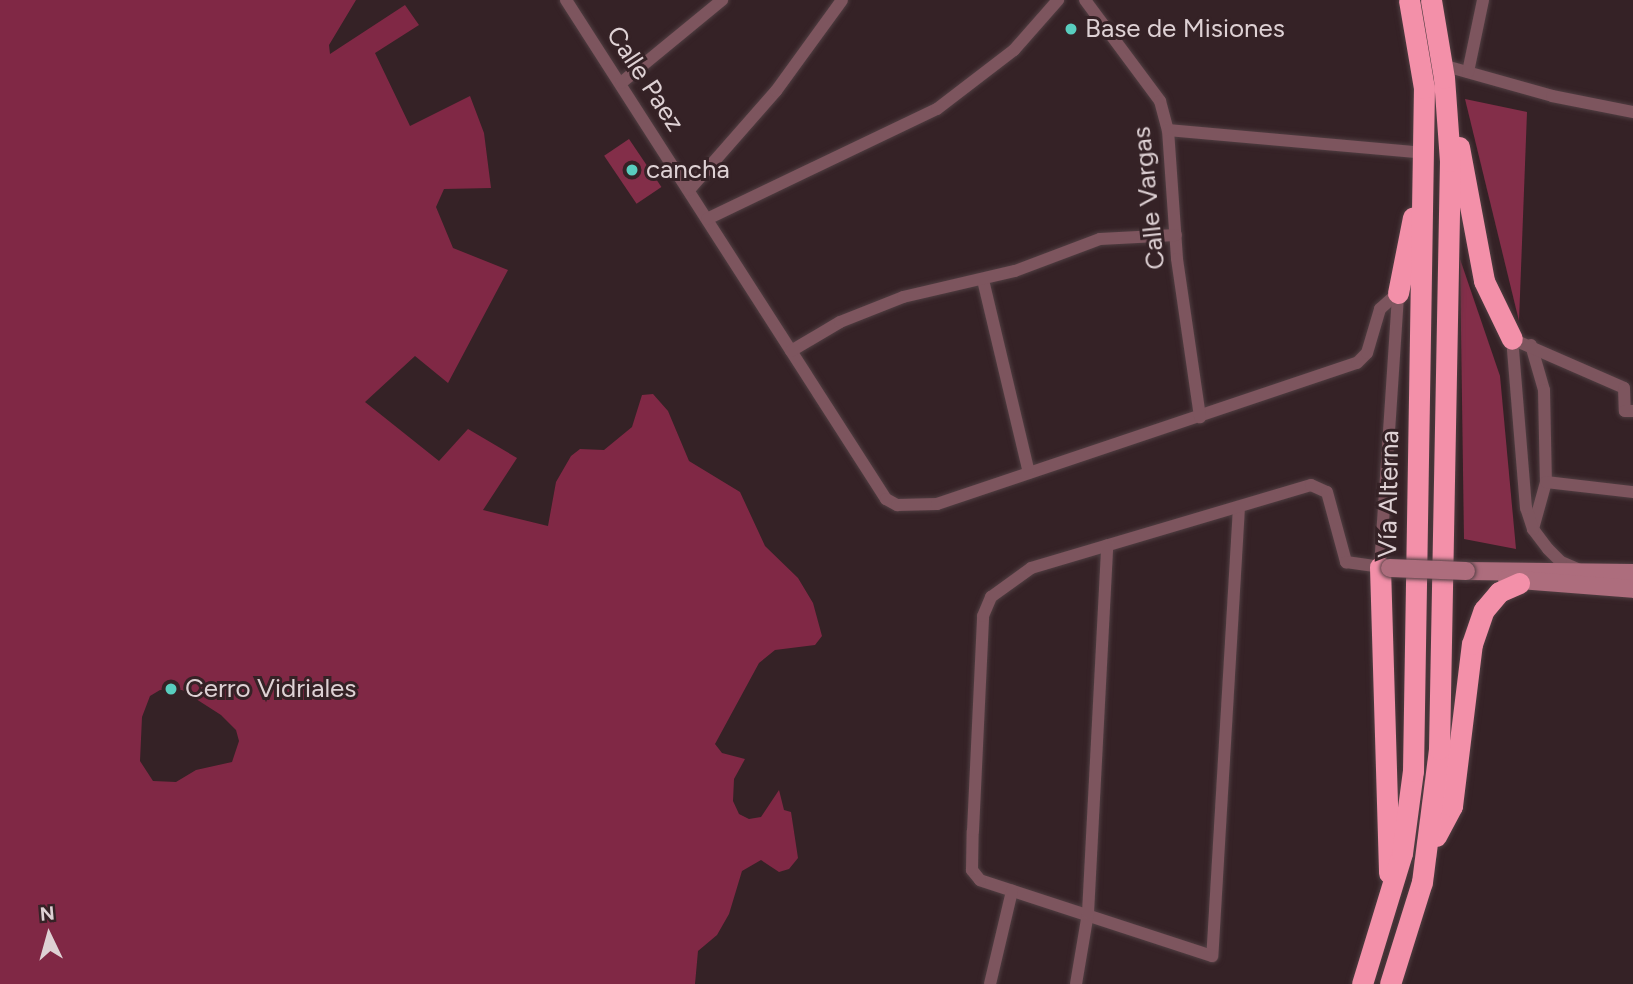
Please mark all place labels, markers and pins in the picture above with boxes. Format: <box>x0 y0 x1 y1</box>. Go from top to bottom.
place label: Base de Misiones <box>1085 13 1285 45</box>
marker: Base de Misiones <box>1063 21 1079 37</box>
place label: cancha <box>646 154 730 186</box>
marker: cancha <box>624 162 640 178</box>
place label: Cerro Vidriales <box>185 673 356 705</box>
marker: Cerro Vidriales <box>163 681 179 697</box>

